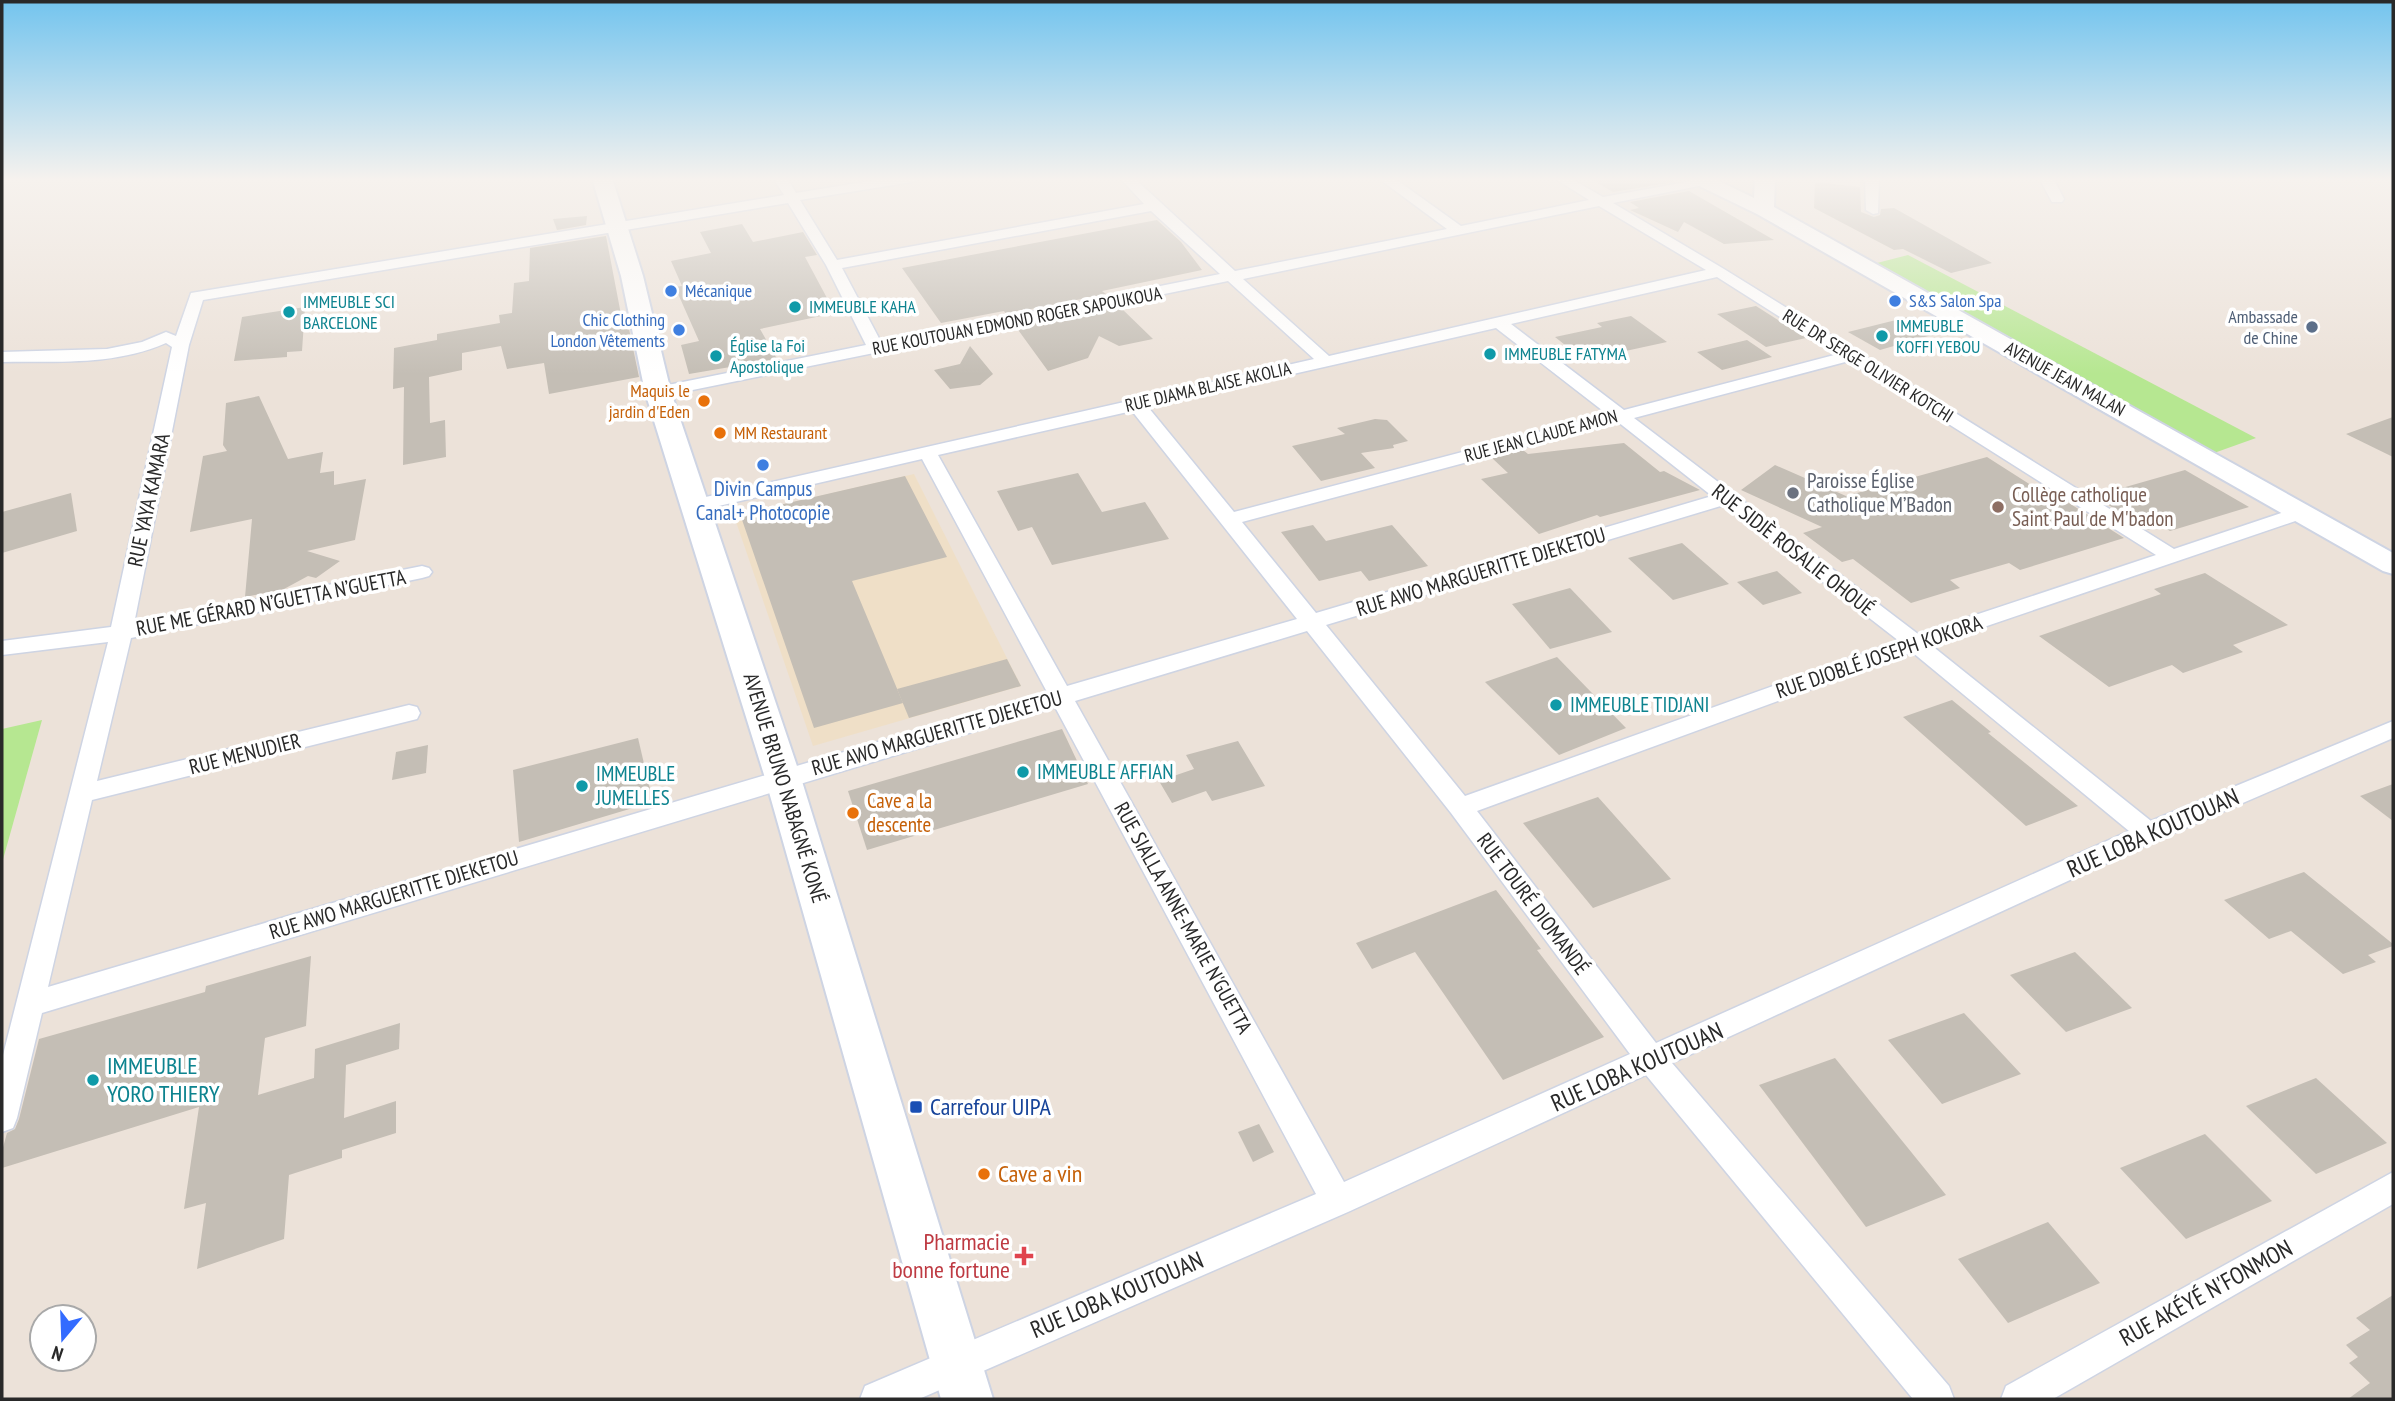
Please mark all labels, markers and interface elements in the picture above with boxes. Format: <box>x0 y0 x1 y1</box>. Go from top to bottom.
place label: Mécanique <box>685 279 752 302</box>
street label: RUE KOUTOUAN EDMOND ROGER SAPOUKOUA <box>870 281 1164 360</box>
marker: Mécanique <box>663 283 679 299</box>
place label: S&S Salon Spa <box>1909 289 2001 312</box>
place label: IMMEUBLE SCI BARCELONE <box>303 290 395 334</box>
marker: S&S Salon Spa <box>1887 293 1903 309</box>
place label: IMMEUBLE KAHA <box>809 295 916 318</box>
marker: IMMEUBLE KAHA <box>787 299 803 315</box>
marker: IMMEUBLE SCI BARCELONE <box>281 304 297 320</box>
street label: RUE DR SERGE OLIVIER KOTCHI <box>1779 304 1958 427</box>
place label: Ambassade de Chine <box>2228 305 2298 349</box>
place label: Chic Clothing London Vêtements <box>551 308 665 352</box>
place label: IMMEUBLE KOFFI YEBOU <box>1896 314 1981 358</box>
marker: Ambassade de Chine <box>2304 319 2320 335</box>
marker: Chic Clothing London Vêtements <box>671 322 687 338</box>
marker: IMMEUBLE KOFFI YEBOU <box>1874 328 1890 344</box>
place label: Église la Foi Apostolique <box>730 334 805 378</box>
street label: AVENUE JEAN MALAN <box>2001 336 2130 421</box>
place label: IMMEUBLE FATYMA <box>1504 342 1627 365</box>
marker: IMMEUBLE FATYMA <box>1482 346 1498 362</box>
marker: Église la Foi Apostolique <box>708 348 724 364</box>
street label: RUE DJAMA BLAISE AKOLIA <box>1123 356 1294 417</box>
place label: Maquis le jardin d'Eden <box>609 379 690 423</box>
marker: Maquis le jardin d'Eden <box>696 393 712 409</box>
street label: RUE JEAN CLAUDE AMON <box>1462 404 1620 467</box>
place label: MM Restaurant <box>734 421 827 444</box>
marker: MM Restaurant <box>712 425 728 441</box>
street label: RUE YAYA KAMARA <box>121 431 176 569</box>
marker: Divin Campus Canal+ Photocopie <box>755 457 771 473</box>
place label: Paroisse Église Catholique M’Badon <box>1807 467 1952 518</box>
place label: Divin Campus Canal+ Photocopie <box>696 475 830 526</box>
street label: RUE SIDJÈ ROSALIE OHOUÉ <box>1707 478 1880 622</box>
place label: Collège catholique Saint Paul de M'badon <box>2012 481 2173 532</box>
marker: Paroisse Église Catholique M’Badon <box>1785 485 1801 501</box>
marker: Collège catholique Saint Paul de M'badon <box>1990 499 2006 515</box>
street label: RUE AWO MARGUERITTE DJEKETOU <box>1353 521 1609 622</box>
street label: RUE ME GÉRARD N’GUETTA N’GUETTA <box>134 563 408 642</box>
street label: RUE DJOBLÉ JOSEPH KOKORA <box>1772 609 1986 704</box>
street label: AVENUE BRUNO NABAGNÉ KONÉ <box>738 670 833 906</box>
street label: RUE AWO MARGUERITTE DJEKETOU <box>809 684 1065 781</box>
place label: IMMEUBLE TIDJANI <box>1570 691 1709 718</box>
marker: IMMEUBLE TIDJANI <box>1548 697 1564 713</box>
street label: RUE MENUDIER <box>186 727 304 780</box>
place label: IMMEUBLE AFFIAN <box>1037 758 1174 785</box>
place label: IMMEUBLE JUMELLES <box>595 760 675 811</box>
marker: IMMEUBLE AFFIAN <box>1015 764 1031 780</box>
marker: IMMEUBLE JUMELLES <box>574 778 590 794</box>
street label: RUE LOBA KOUTOUAN <box>2062 781 2244 884</box>
place label: Cave a la descente <box>867 787 932 838</box>
street label: RUE SIALLA ANNE-MARIE N'GUETTA <box>1108 797 1259 1039</box>
marker: Cave a la descente <box>845 805 861 821</box>
street label: RUE TOURÉ DIOMANDÉ <box>1471 827 1596 980</box>
street label: RUE AWO MARGUERITTE DJEKETOU <box>266 844 522 945</box>
street label: RUE LOBA KOUTOUAN <box>1546 1015 1728 1118</box>
place label: IMMEUBLE YORO THIERY <box>107 1050 220 1109</box>
marker: IMMEUBLE YORO THIERY <box>85 1072 101 1088</box>
place label: Carrefour UIPA <box>930 1091 1051 1122</box>
marker: Carrefour UIPA <box>908 1099 924 1115</box>
place label: Cave a vin <box>998 1158 1082 1189</box>
marker: Cave a vin <box>976 1166 992 1182</box>
place label: Pharmacie bonne fortune <box>892 1226 1010 1285</box>
street label: RUE AKÉYÉ N'FONMON <box>2114 1232 2298 1353</box>
street label: RUE LOBA KOUTOUAN <box>1026 1244 1208 1345</box>
marker: Pharmacie bonne fortune <box>1016 1248 1032 1264</box>
north arrow <box>28 1303 98 1373</box>
text: N <box>49 1341 66 1367</box>

